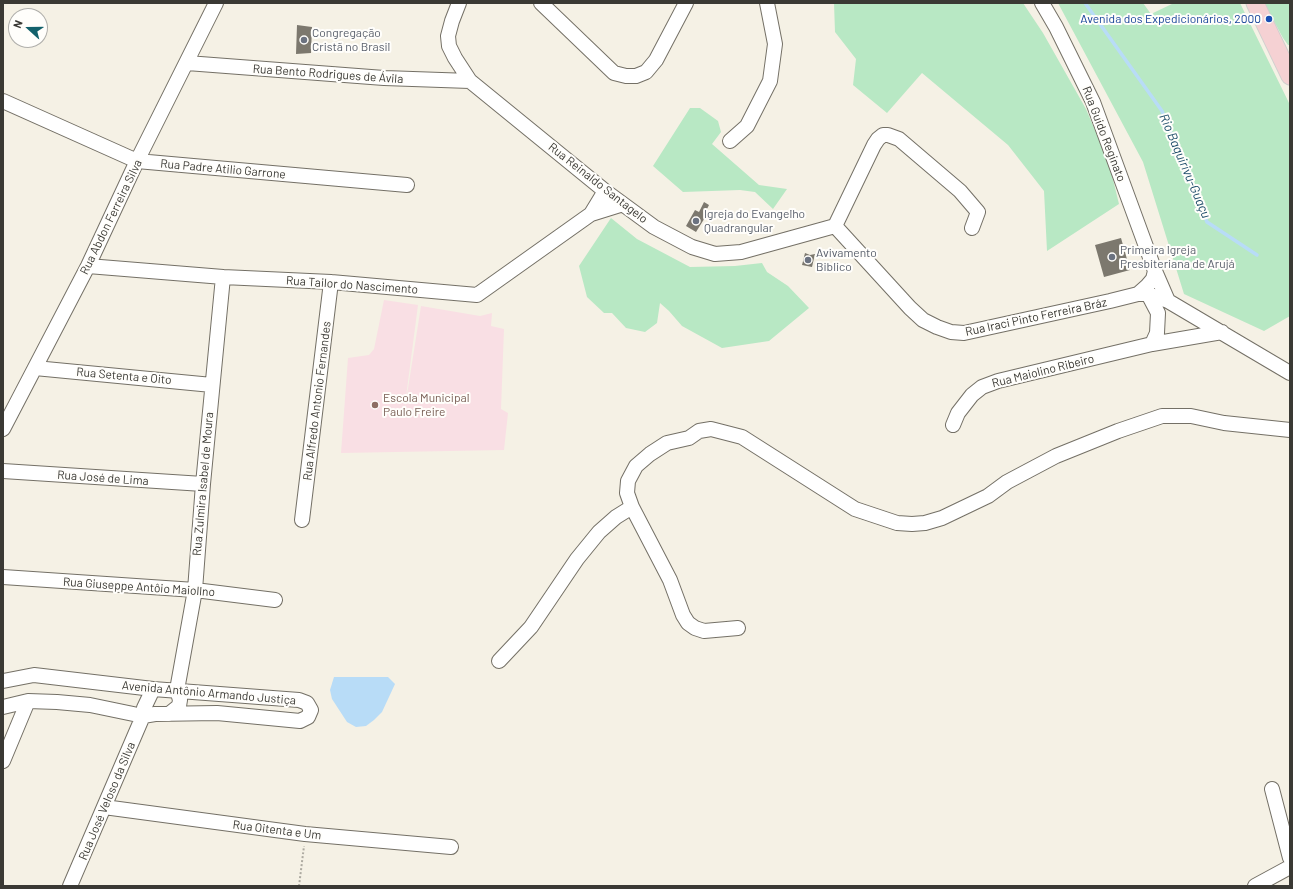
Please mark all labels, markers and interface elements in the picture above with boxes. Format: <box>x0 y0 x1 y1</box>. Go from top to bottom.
north arrow <box>8 8 48 48</box>
place label: Avenida dos Expedicionários, 2000 <box>1080 12 1261 26</box>
marker: Avenida dos Expedicionários, 2000 <box>1264 14 1274 24</box>
text: N <box>10 18 25 30</box>
place label: Congregação Cristã no Brasil <box>312 26 390 54</box>
marker: Congregação Cristã no Brasil <box>299 35 309 45</box>
street label: Rua Bento Rodrigues de Ávila <box>252 62 404 86</box>
street label: Rua Guido Reginato <box>1079 84 1129 184</box>
water label: Rio Baquirivu-Guaçu <box>1156 111 1214 221</box>
street label: Rua Reinaldo Santagelo <box>545 140 651 226</box>
street label: Rua Padre Atilio Garrone <box>160 156 286 182</box>
street label: Rua Abdon Ferreira Silva <box>77 157 145 277</box>
place label: Igreja do Evangelho Quadrangular <box>704 207 805 235</box>
marker: Igreja do Evangelho Quadrangular <box>691 216 701 226</box>
place label: Primeira Igreja Presbiteriana de Arujá <box>1120 243 1235 271</box>
place label: Avivamento Biblico <box>816 246 877 274</box>
marker: Primeira Igreja Presbiteriana de Arujá <box>1107 252 1117 262</box>
marker: Avivamento Biblico <box>803 255 813 265</box>
street label: Rua Tailor do Nascimento <box>285 273 419 297</box>
street label: Rua Iraci Pinto Ferreira Bráz <box>964 295 1108 339</box>
street label: Rua Alfredo Antonio Fernandes <box>300 320 334 482</box>
street label: Rua Maiolino Ribeiro <box>990 351 1096 391</box>
street label: Rua Setenta e Oito <box>76 365 172 387</box>
place label: Escola Municipal Paulo Freire <box>383 391 469 419</box>
marker: Escola Municipal Paulo Freire <box>370 400 380 410</box>
street label: Rua Zulmira Isabel de Moura <box>190 411 216 557</box>
street label: Rua José de Lima <box>57 468 149 488</box>
street label: Rua Giuseppe Antôio Maiollno <box>62 575 216 599</box>
street label: Avenida Antônio Armando Justiça <box>121 678 297 708</box>
street label: Rua José Veloso da Silva <box>76 740 138 862</box>
street label: Rua Oitenta e Um <box>232 817 322 843</box>

